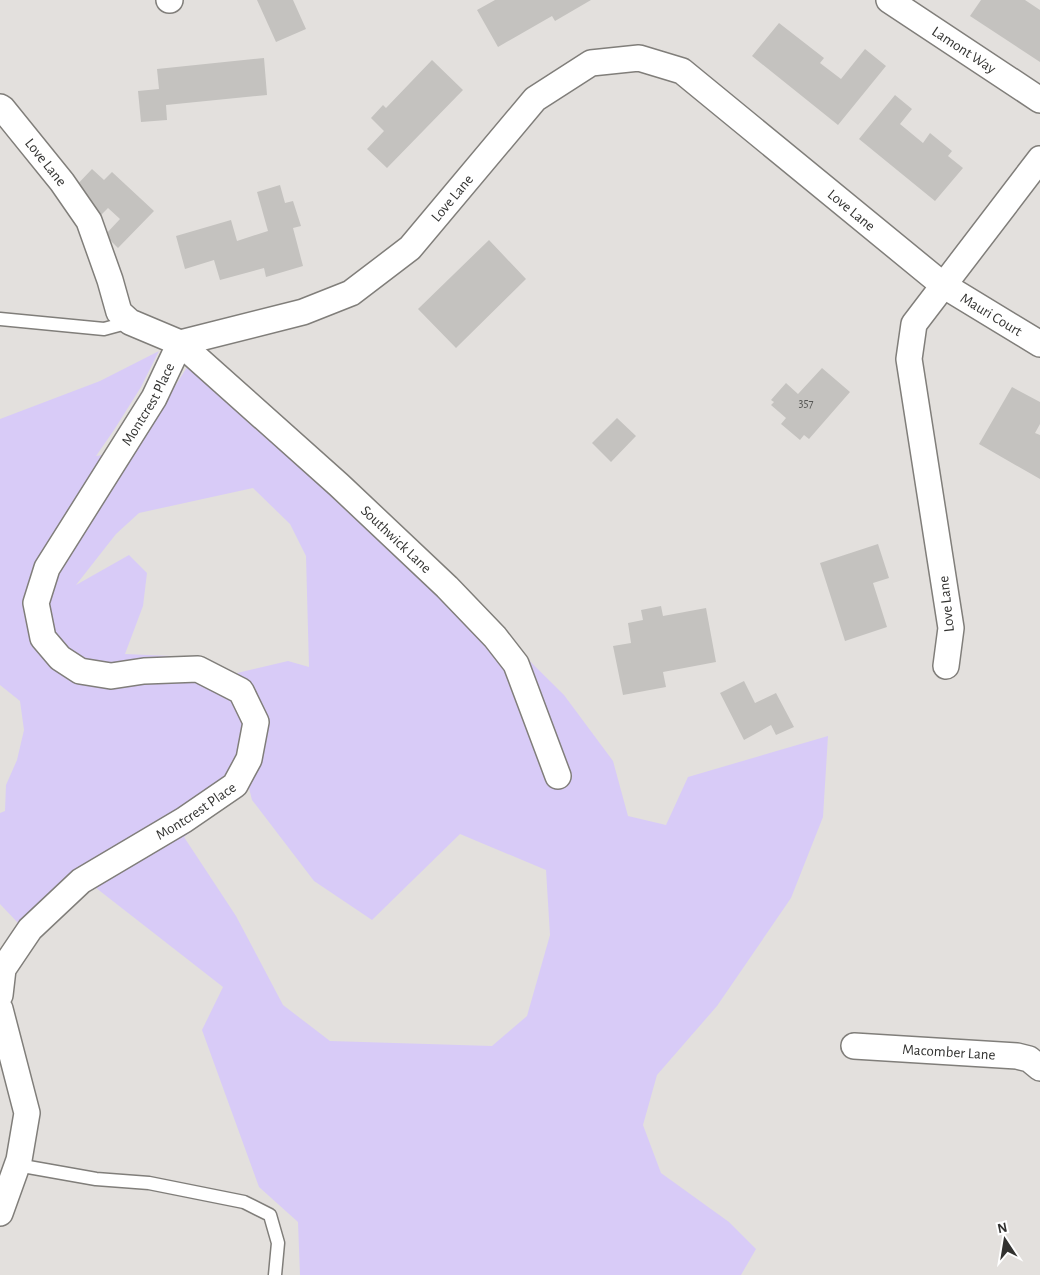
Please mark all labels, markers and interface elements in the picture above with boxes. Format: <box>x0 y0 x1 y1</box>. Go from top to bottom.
street label: Lamont Way <box>929 24 999 77</box>
street label: Love Lane <box>22 136 69 189</box>
street label: Love Lane <box>429 172 476 225</box>
street label: Love Lane <box>825 187 878 234</box>
street label: Mauri Court <box>958 291 1025 339</box>
street label: Montcrest Place <box>119 360 178 448</box>
house number: 357 <box>799 397 813 409</box>
street label: Southwick Lane <box>358 503 434 576</box>
street label: Love Lane <box>936 575 957 633</box>
street label: Montcrest Place <box>153 780 239 843</box>
street label: Macomber Lane <box>902 1042 996 1063</box>
north arrow <box>980 1215 1030 1265</box>
text: N <box>996 1220 1009 1236</box>

